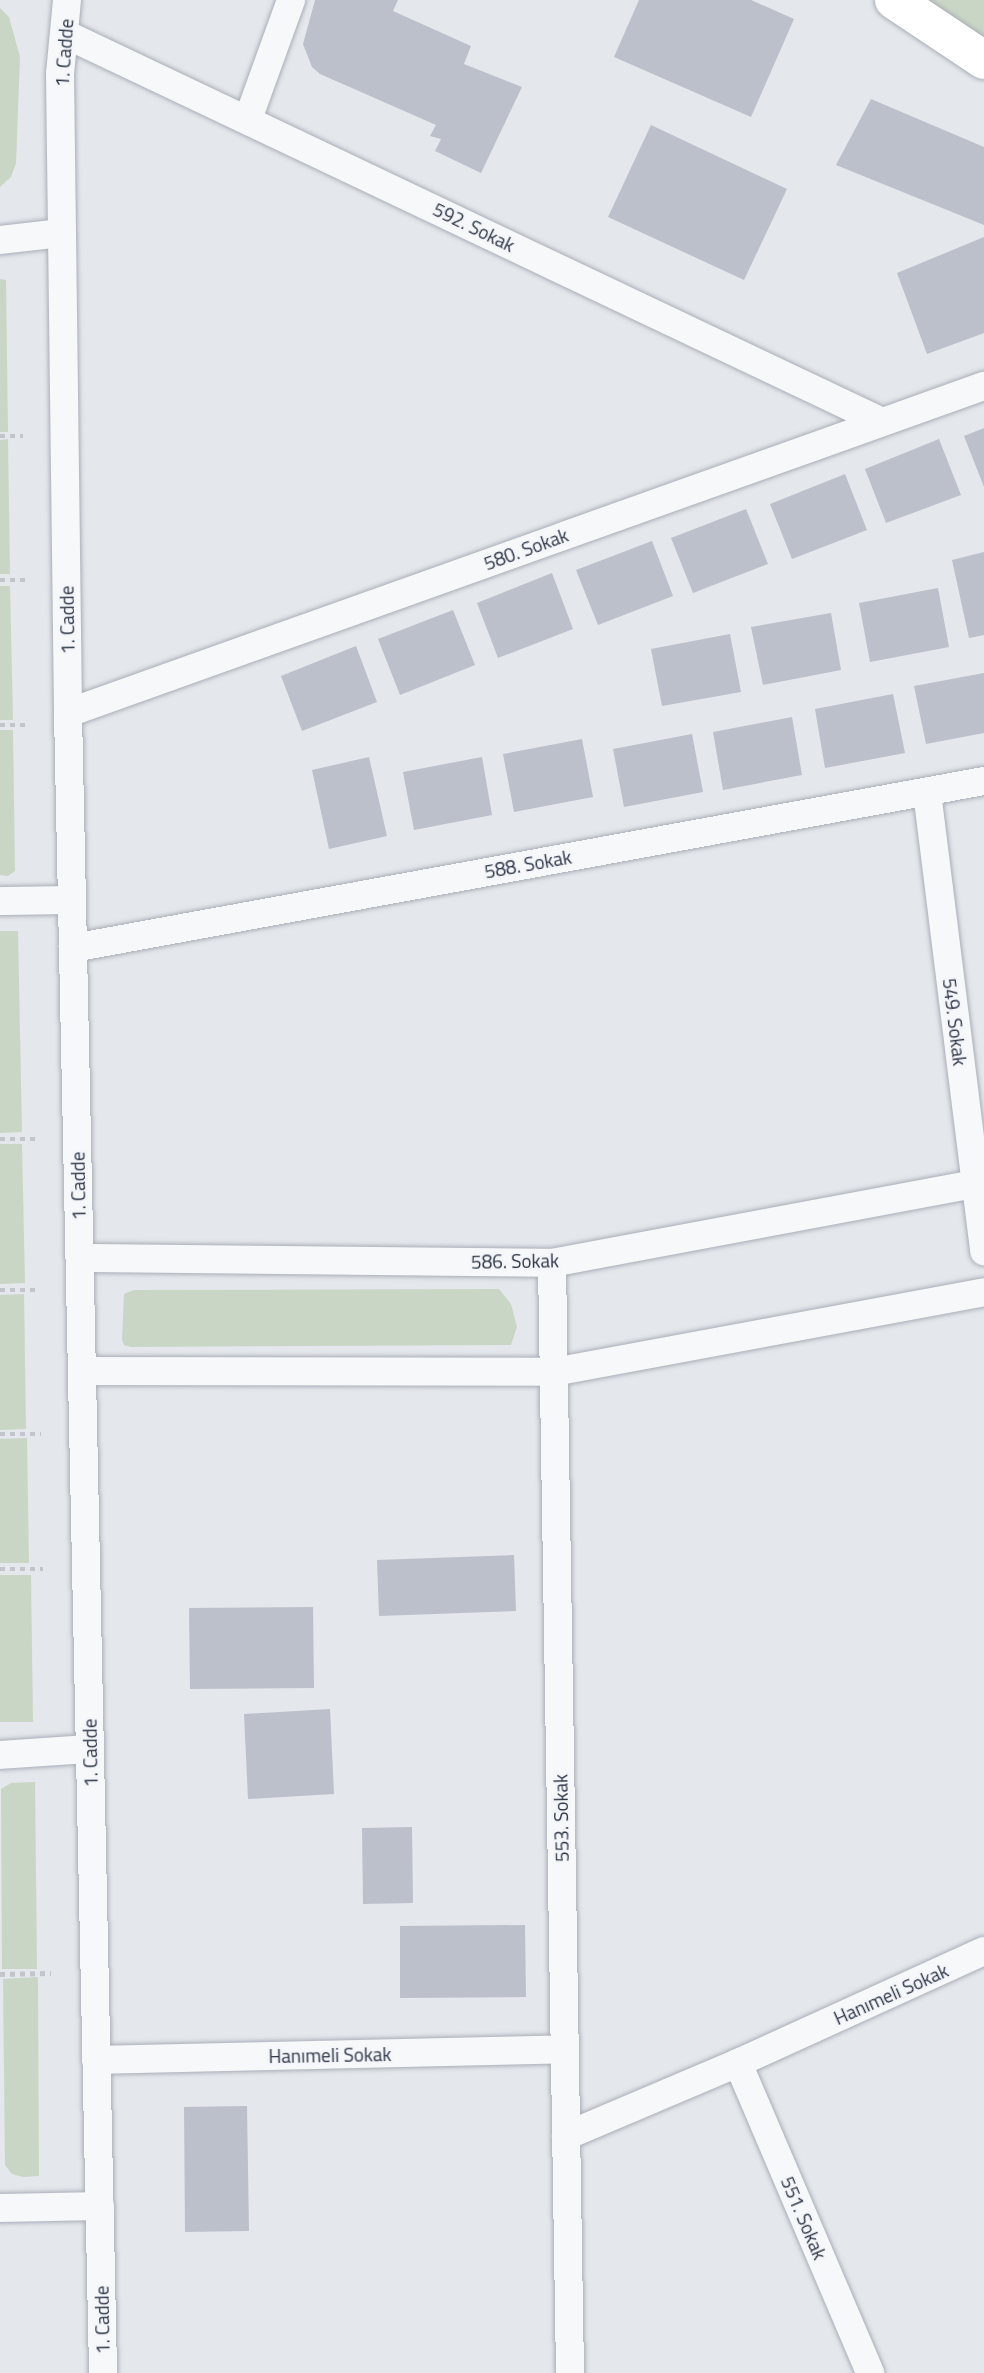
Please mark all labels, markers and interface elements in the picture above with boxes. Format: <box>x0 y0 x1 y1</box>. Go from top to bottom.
street label: 1. Cadde <box>50 18 78 88</box>
street label: 592. Sokak <box>429 197 519 257</box>
street label: 580. Sokak <box>481 523 571 575</box>
street label: 1. Cadde <box>55 586 79 654</box>
street label: 588. Sokak <box>483 845 573 883</box>
street label: 549. Sokak <box>938 977 972 1067</box>
street label: 1. Cadde <box>66 1152 90 1220</box>
street label: 586. Sokak <box>471 1249 559 1273</box>
street label: 1. Cadde <box>78 1719 102 1787</box>
street label: 553. Sokak <box>549 1774 573 1862</box>
street label: Hanımeli Sokak <box>830 1959 952 2029</box>
street label: Hanımeli Sokak <box>268 2043 392 2067</box>
street label: 551. Sokak <box>776 2173 832 2263</box>
street label: 1. Cadde <box>90 2286 114 2354</box>

